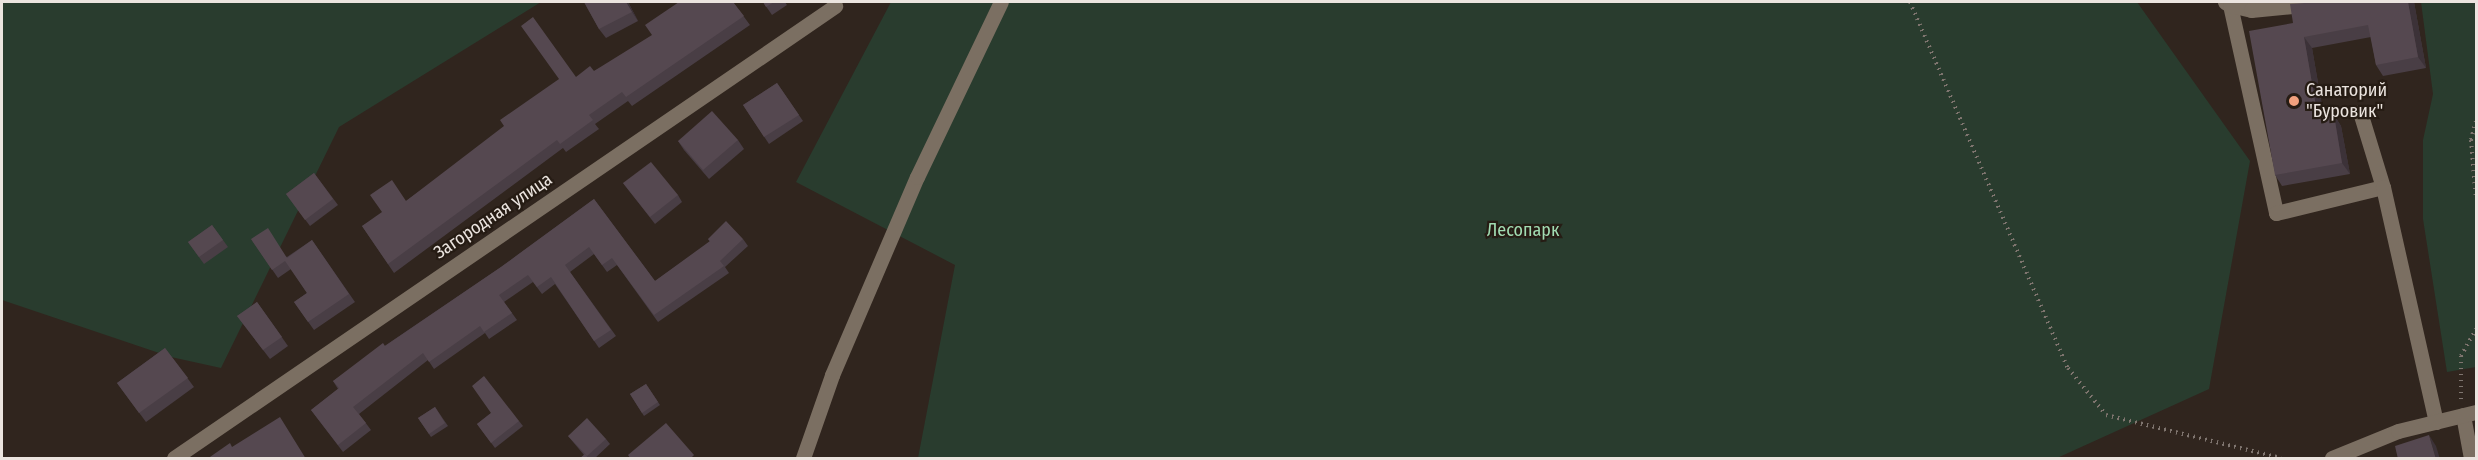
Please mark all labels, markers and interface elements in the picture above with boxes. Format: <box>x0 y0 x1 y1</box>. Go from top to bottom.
place label: Санаторий "Буровик" <box>2306 80 2387 122</box>
marker: Санаторий "Буровик" <box>2287 94 2301 108</box>
street label: Загородная улица <box>430 168 556 264</box>
park label: Лесопарк <box>1487 219 1559 241</box>

